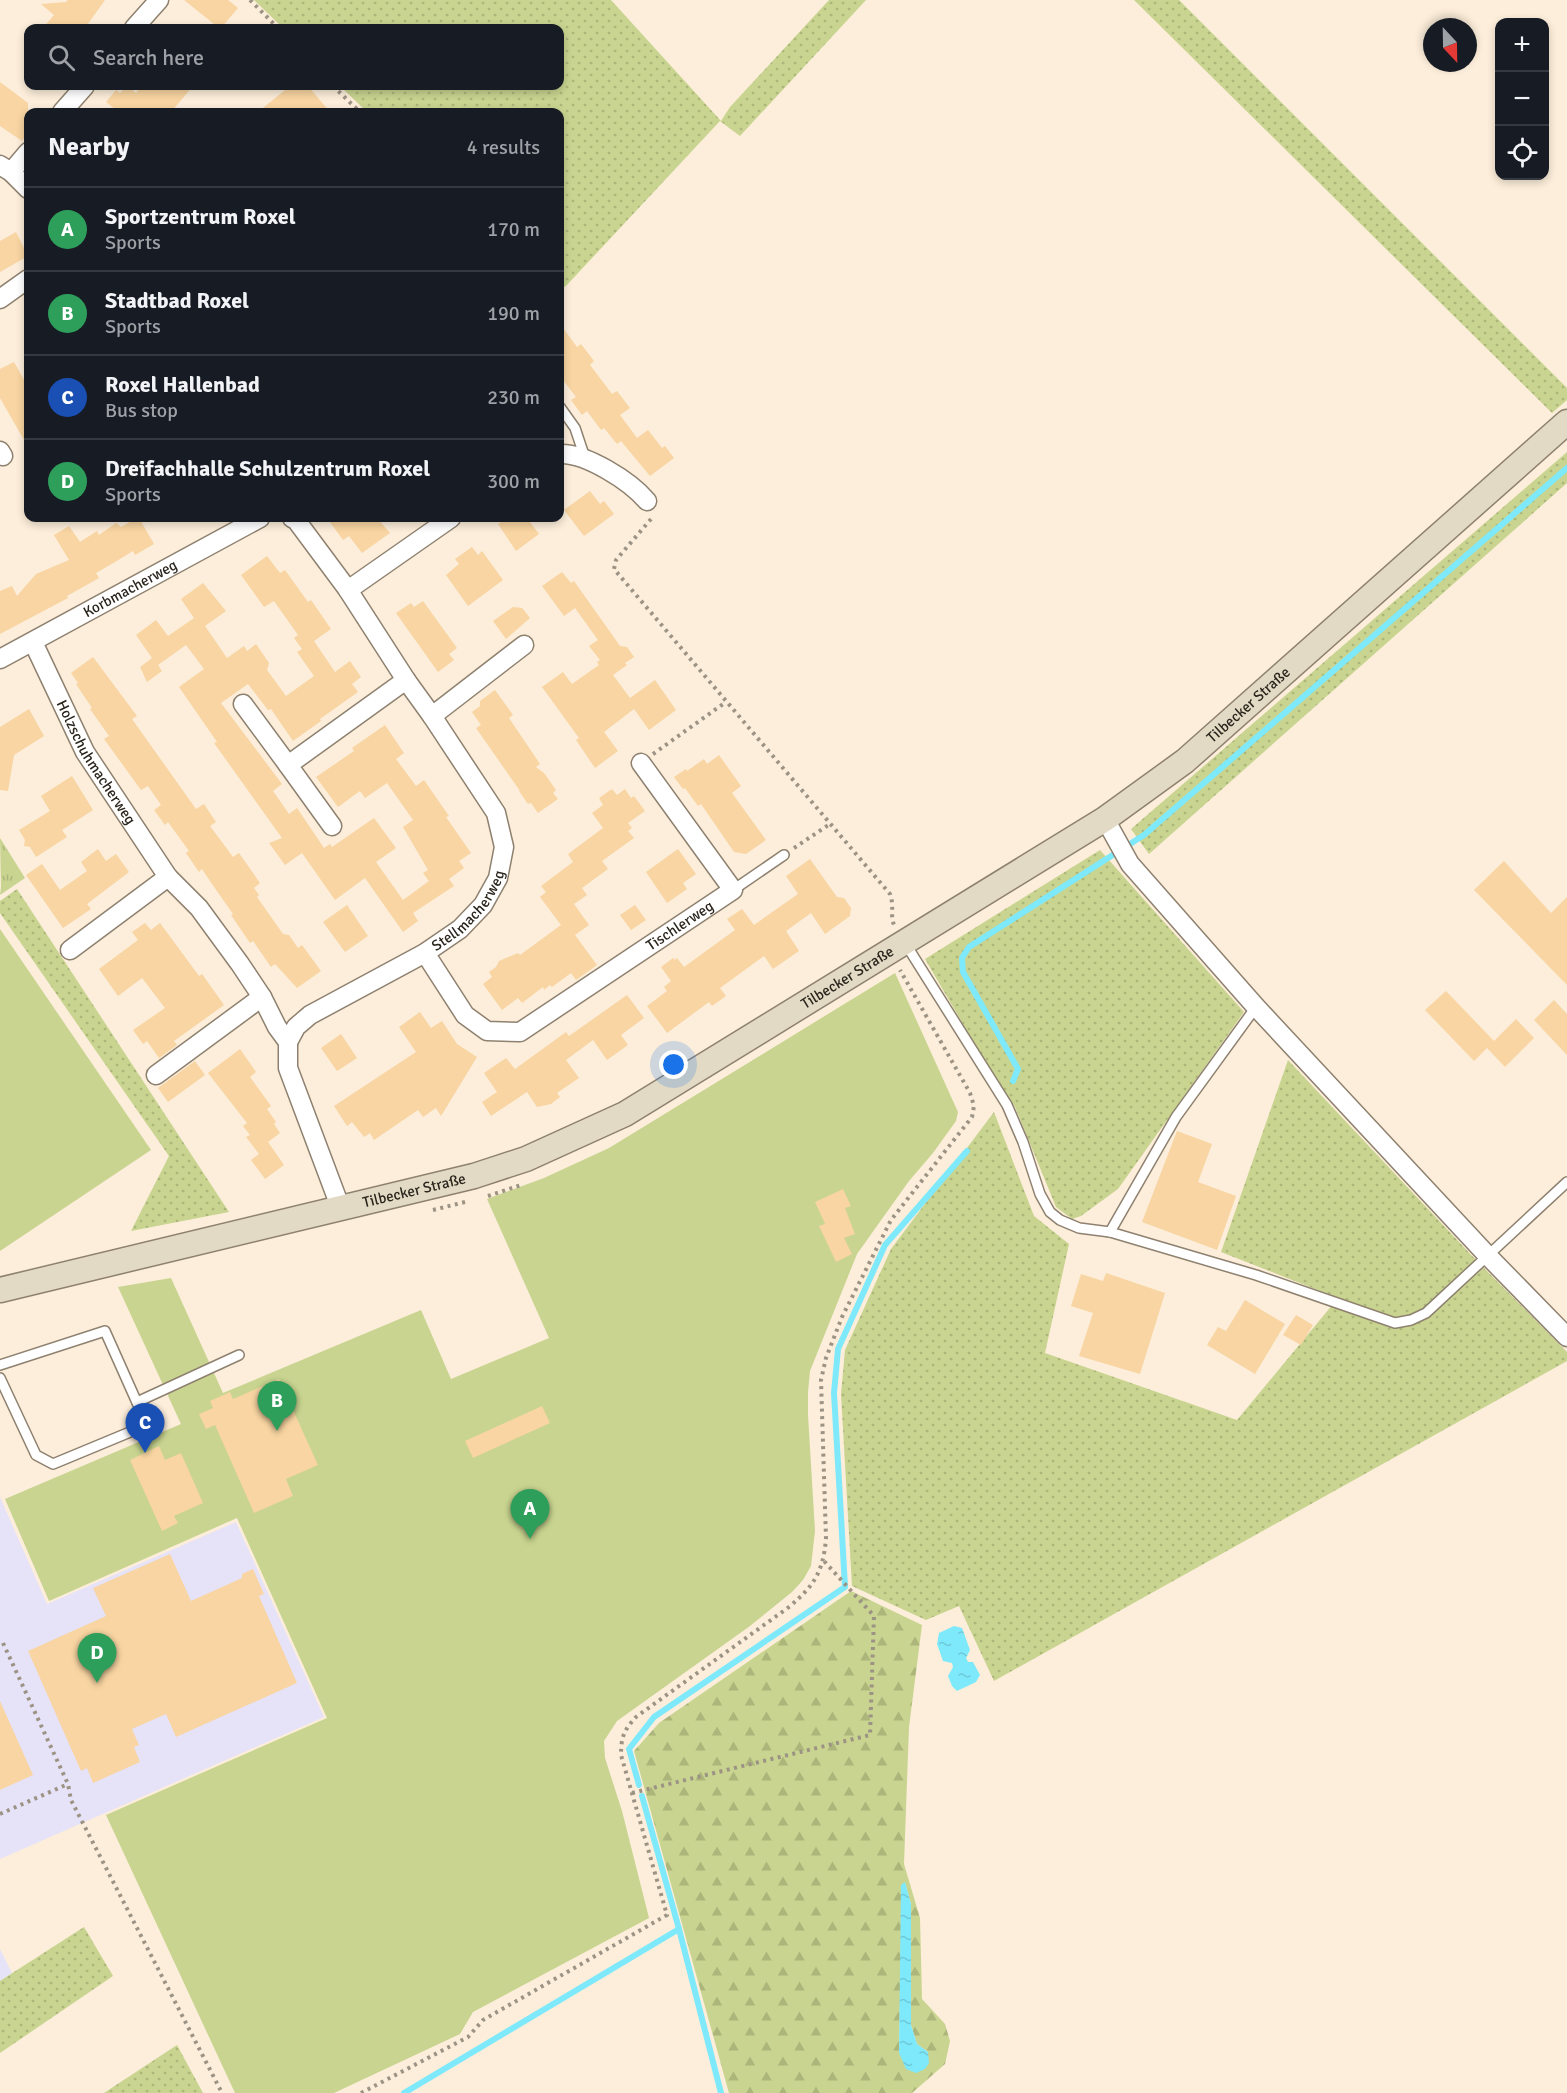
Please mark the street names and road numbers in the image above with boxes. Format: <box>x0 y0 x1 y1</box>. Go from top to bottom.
street label: Korbmacherweg <box>80 556 180 621</box>
street label: Tilbecker Straße <box>1203 663 1294 746</box>
street label: Holzschuhmacherweg <box>53 697 140 828</box>
street label: Stellmacherweg <box>428 869 508 955</box>
street label: Tischlerweg <box>643 897 717 954</box>
street label: Tilbecker Straße <box>798 942 897 1013</box>
street label: Tilbecker Straße <box>361 1169 468 1211</box>

